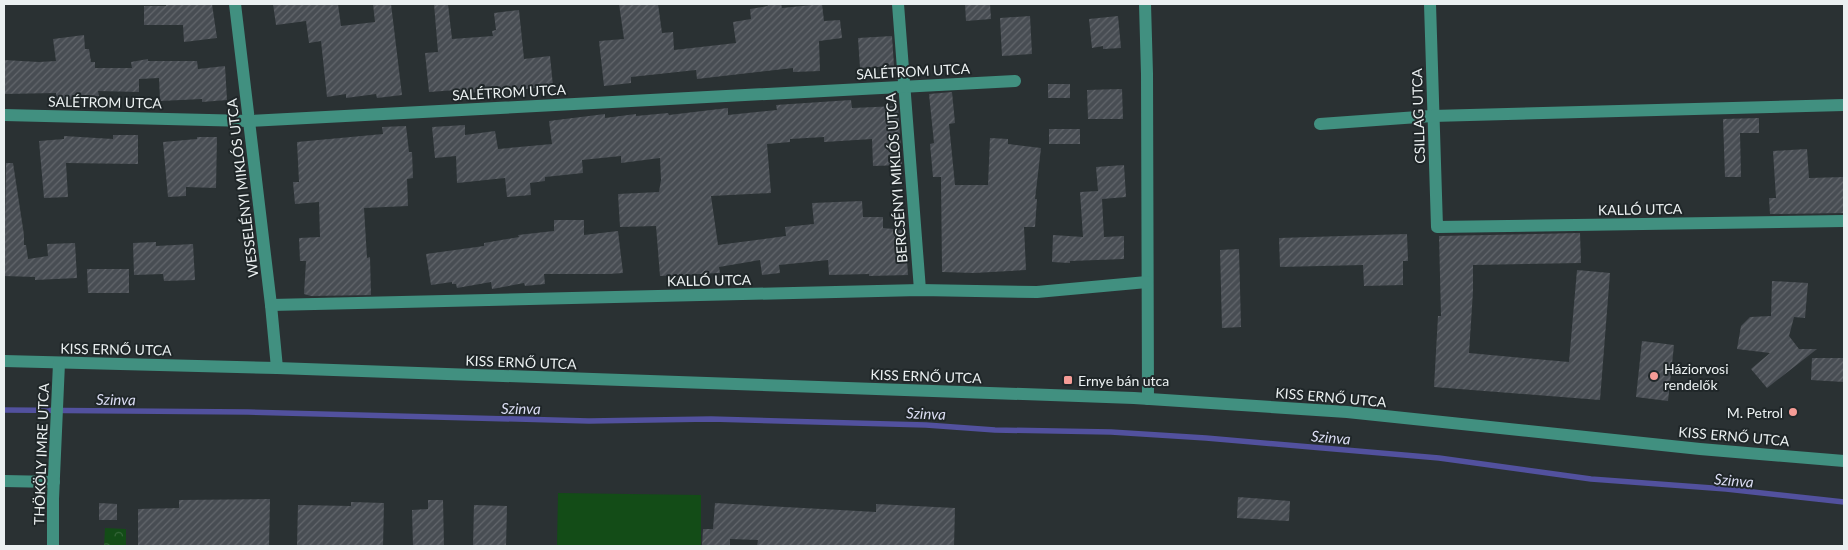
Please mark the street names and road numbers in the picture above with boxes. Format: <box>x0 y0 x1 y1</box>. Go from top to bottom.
street label: SALÉTROM UTCA <box>856 60 971 82</box>
street label: CSILLAG UTCA <box>1408 68 1428 164</box>
street label: SALÉTROM UTCA <box>452 81 567 103</box>
street label: BERCSÉNYI MIKLÓS UTCA <box>882 92 910 263</box>
street label: SALÉTROM UTCA <box>48 93 163 112</box>
street label: WESSELÉNYI MIKLÓS UTCA <box>223 97 261 279</box>
street label: KALLÓ UTCA <box>1598 200 1683 218</box>
street label: KALLÓ UTCA <box>667 271 752 289</box>
street label: KISS ERNŐ UTCA <box>60 340 172 358</box>
street label: KISS ERNŐ UTCA <box>465 352 577 372</box>
street label: KISS ERNŐ UTCA <box>870 366 982 386</box>
street label: THÖKÖLY IMRE UTCA <box>30 382 52 525</box>
street label: KISS ERNŐ UTCA <box>1275 384 1388 410</box>
street label: KISS ERNŐ UTCA <box>1678 423 1791 449</box>

